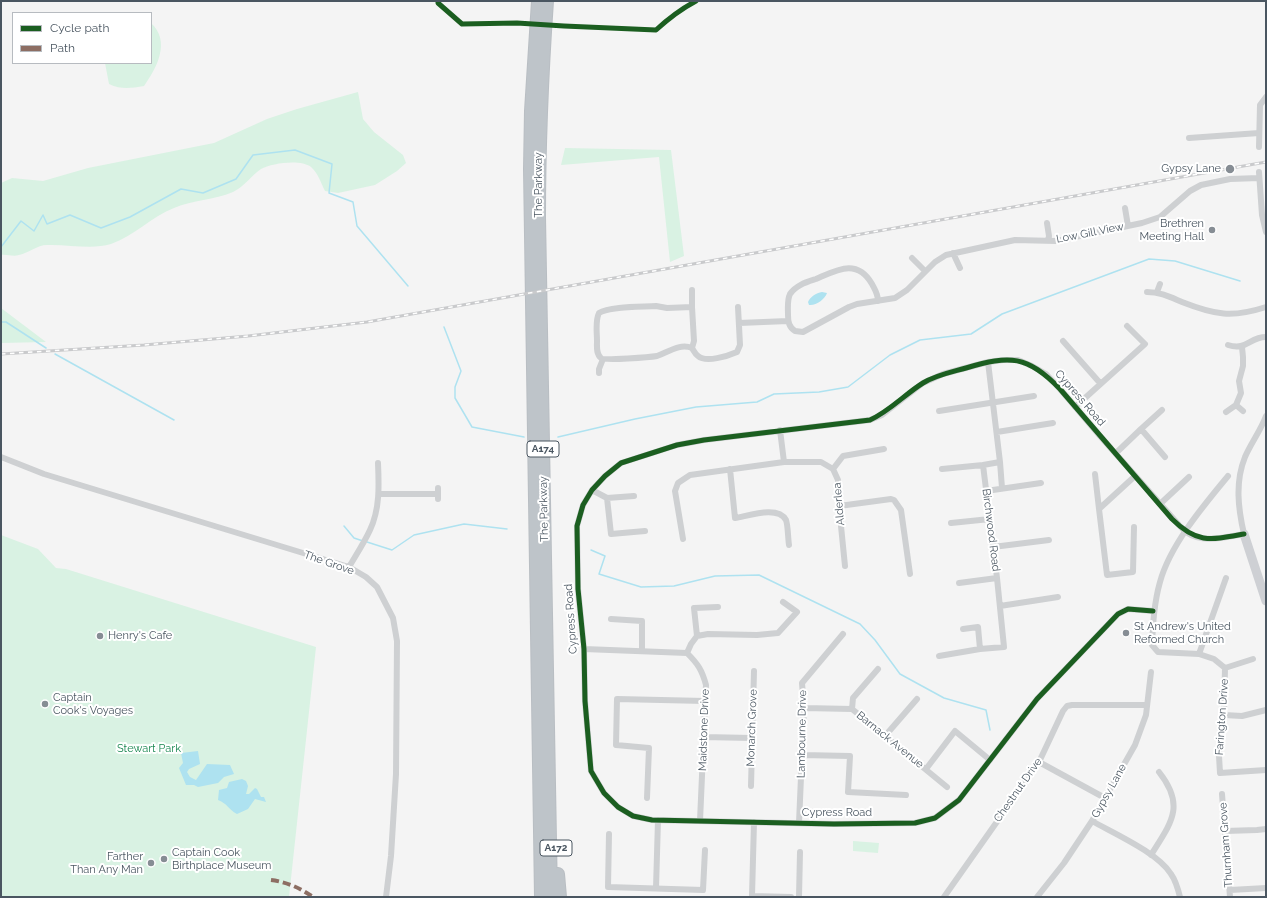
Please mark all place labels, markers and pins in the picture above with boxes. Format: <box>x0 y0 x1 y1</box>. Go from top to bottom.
place label: Gypsy Lane <box>1161 162 1221 176</box>
marker: Gypsy Lane <box>1224 163 1236 175</box>
place label: Brethren Meeting Hall <box>1139 217 1204 243</box>
marker: Brethren Meeting Hall <box>1207 225 1217 235</box>
place label: St Andrew's United Reformed Church <box>1134 620 1231 646</box>
marker: St Andrew's United Reformed Church <box>1121 628 1131 638</box>
place label: Henry's Cafe <box>108 629 172 643</box>
marker: Henry's Cafe <box>95 631 105 641</box>
place label: Captain Cook's Voyages <box>53 691 133 717</box>
marker: Captain Cook's Voyages <box>40 699 50 709</box>
place label: Captain Cook Birthplace Museum <box>172 846 271 872</box>
place label: Farther Than Any Man <box>70 850 143 876</box>
marker: Captain Cook Birthplace Museum <box>159 854 169 864</box>
marker: Farther Than Any Man <box>146 858 156 868</box>

